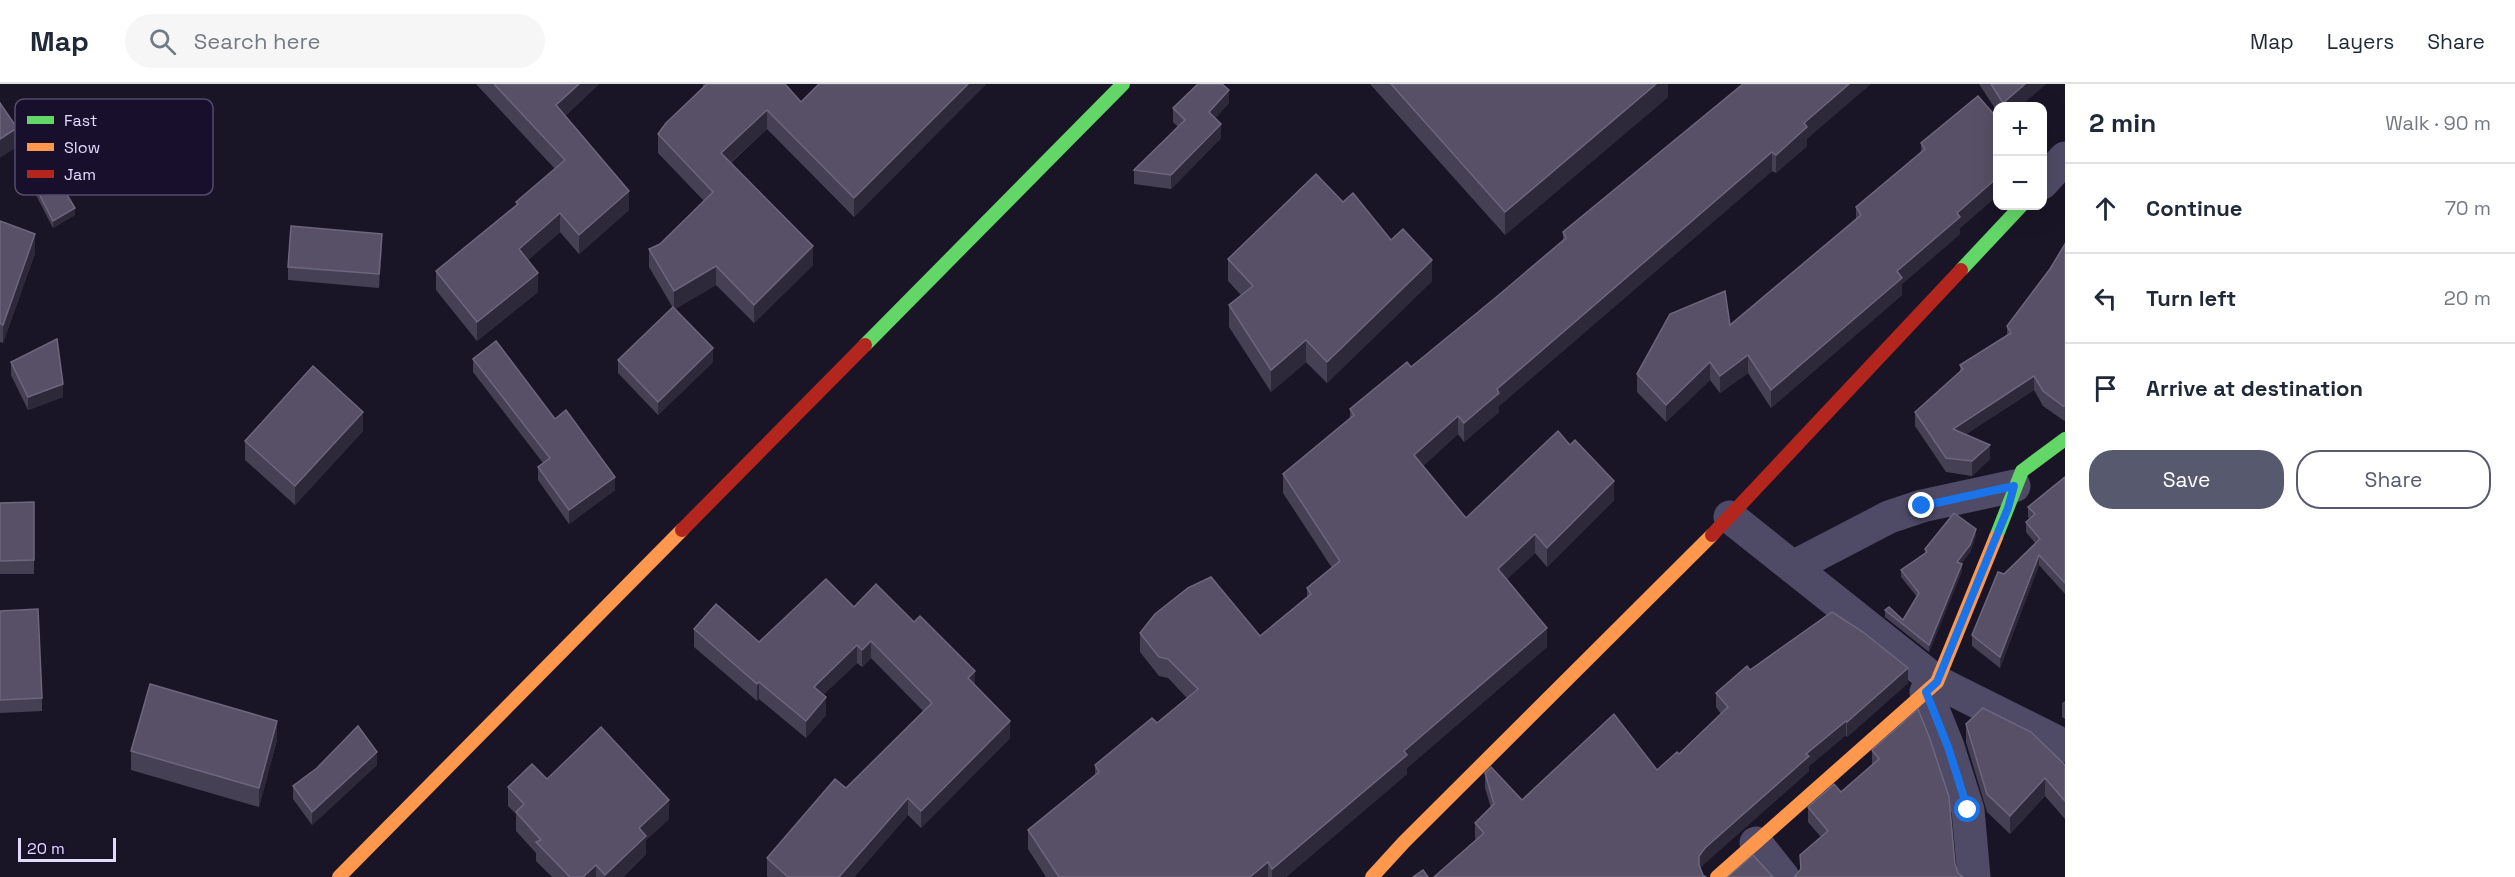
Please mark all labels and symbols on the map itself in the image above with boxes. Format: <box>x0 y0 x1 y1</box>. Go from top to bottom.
legend <box>15 99 213 195</box>
text: Fast <box>64 110 97 131</box>
text: Slow <box>64 137 100 158</box>
text: Jam <box>64 164 96 185</box>
route end <box>1908 492 1934 518</box>
route start <box>1954 796 1980 822</box>
scale bar <box>18 835 116 862</box>

